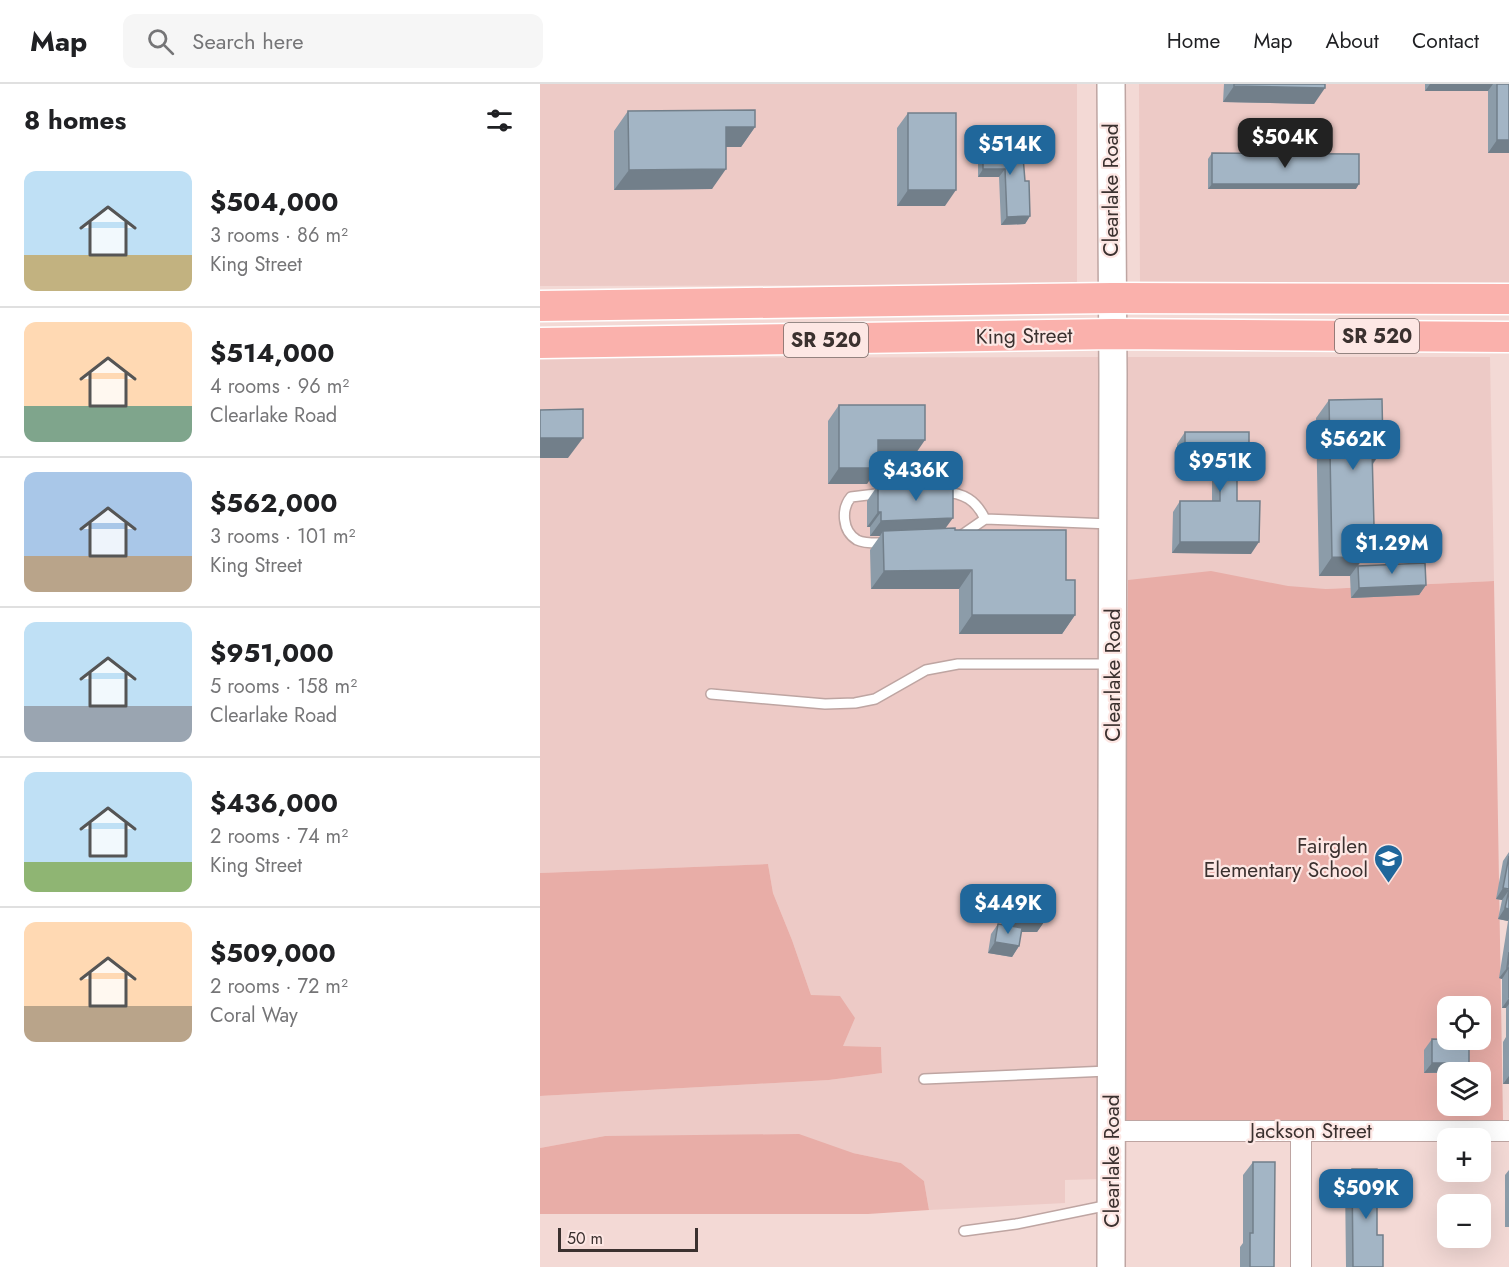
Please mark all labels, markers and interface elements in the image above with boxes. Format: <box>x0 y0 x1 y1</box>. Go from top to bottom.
search box <box>123 14 543 68</box>
text: Map <box>30 21 87 62</box>
icon: search <box>144 25 177 58</box>
text: Search here <box>192 25 304 57</box>
text: Home <box>1167 26 1220 56</box>
text: Map <box>1253 26 1293 56</box>
text: About <box>1326 26 1379 56</box>
text: Contact <box>1412 26 1479 56</box>
text: 8 homes <box>24 101 126 139</box>
icon: filters <box>483 104 516 137</box>
pin: $504K <box>1243 118 1327 169</box>
street label: Clearlake Road <box>1096 123 1126 257</box>
text: $504K <box>1252 123 1318 152</box>
pin: $514K <box>968 125 1052 176</box>
text: $514K <box>978 130 1042 159</box>
text: $504,000 <box>210 183 338 221</box>
icon: home <box>72 195 144 267</box>
text: 3 rooms · 86 m² <box>210 221 348 250</box>
text: King Street <box>210 250 302 279</box>
road number: SR 520 <box>1335 319 1419 353</box>
street label: King Street <box>975 320 1073 352</box>
road number: SR 520 <box>784 323 868 357</box>
text: $514,000 <box>210 334 334 372</box>
icon: home <box>72 346 144 418</box>
text: 4 rooms · 96 m² <box>210 372 349 401</box>
text: Clearlake Road <box>210 401 337 430</box>
pin: $562K <box>1311 420 1395 471</box>
text: $562K <box>1320 425 1386 454</box>
pin: $951K <box>1178 442 1262 493</box>
text: $951K <box>1189 447 1251 476</box>
pin: $436K <box>874 451 958 502</box>
text: $436K <box>883 456 949 485</box>
text: $562,000 <box>210 484 337 522</box>
icon: home <box>72 496 144 568</box>
text: 3 rooms · 101 m² <box>210 522 356 551</box>
pin: $1.29M <box>1343 524 1441 575</box>
text: $1.29M <box>1355 529 1429 558</box>
text: King Street <box>210 551 302 580</box>
street label: Clearlake Road <box>1098 608 1128 742</box>
text: $951,000 <box>210 634 334 672</box>
icon: home <box>72 646 144 718</box>
text: 5 rooms · 158 m² <box>210 672 357 701</box>
text: Clearlake Road <box>210 701 337 730</box>
text: $436,000 <box>210 784 338 822</box>
icon: home <box>72 796 144 868</box>
text: 2 rooms · 74 m² <box>210 822 348 851</box>
place label: Fairglen Elementary School <box>1204 831 1368 885</box>
school or university icon: Fairglen Elementary School <box>1373 842 1405 884</box>
text: King Street <box>210 851 302 880</box>
pin: $449K <box>966 884 1050 935</box>
text: $449K <box>974 889 1042 918</box>
text: $509,000 <box>210 934 336 972</box>
icon: home <box>72 946 144 1018</box>
text: 2 rooms · 72 m² <box>210 972 348 1001</box>
map controls <box>1437 996 1491 1248</box>
button: locate <box>1437 996 1491 1050</box>
text: Coral Way <box>210 1001 298 1030</box>
button: layers <box>1437 1062 1491 1116</box>
street label: Clearlake Road <box>1097 1094 1127 1228</box>
street label: Jackson Street <box>1247 1116 1372 1146</box>
button: + <box>1437 1128 1491 1182</box>
pin: $509K <box>1324 1169 1408 1220</box>
text: $509K <box>1333 1174 1399 1203</box>
button: − <box>1437 1194 1491 1248</box>
scale bar <box>558 1225 698 1252</box>
text: 50 m <box>567 1227 603 1250</box>

